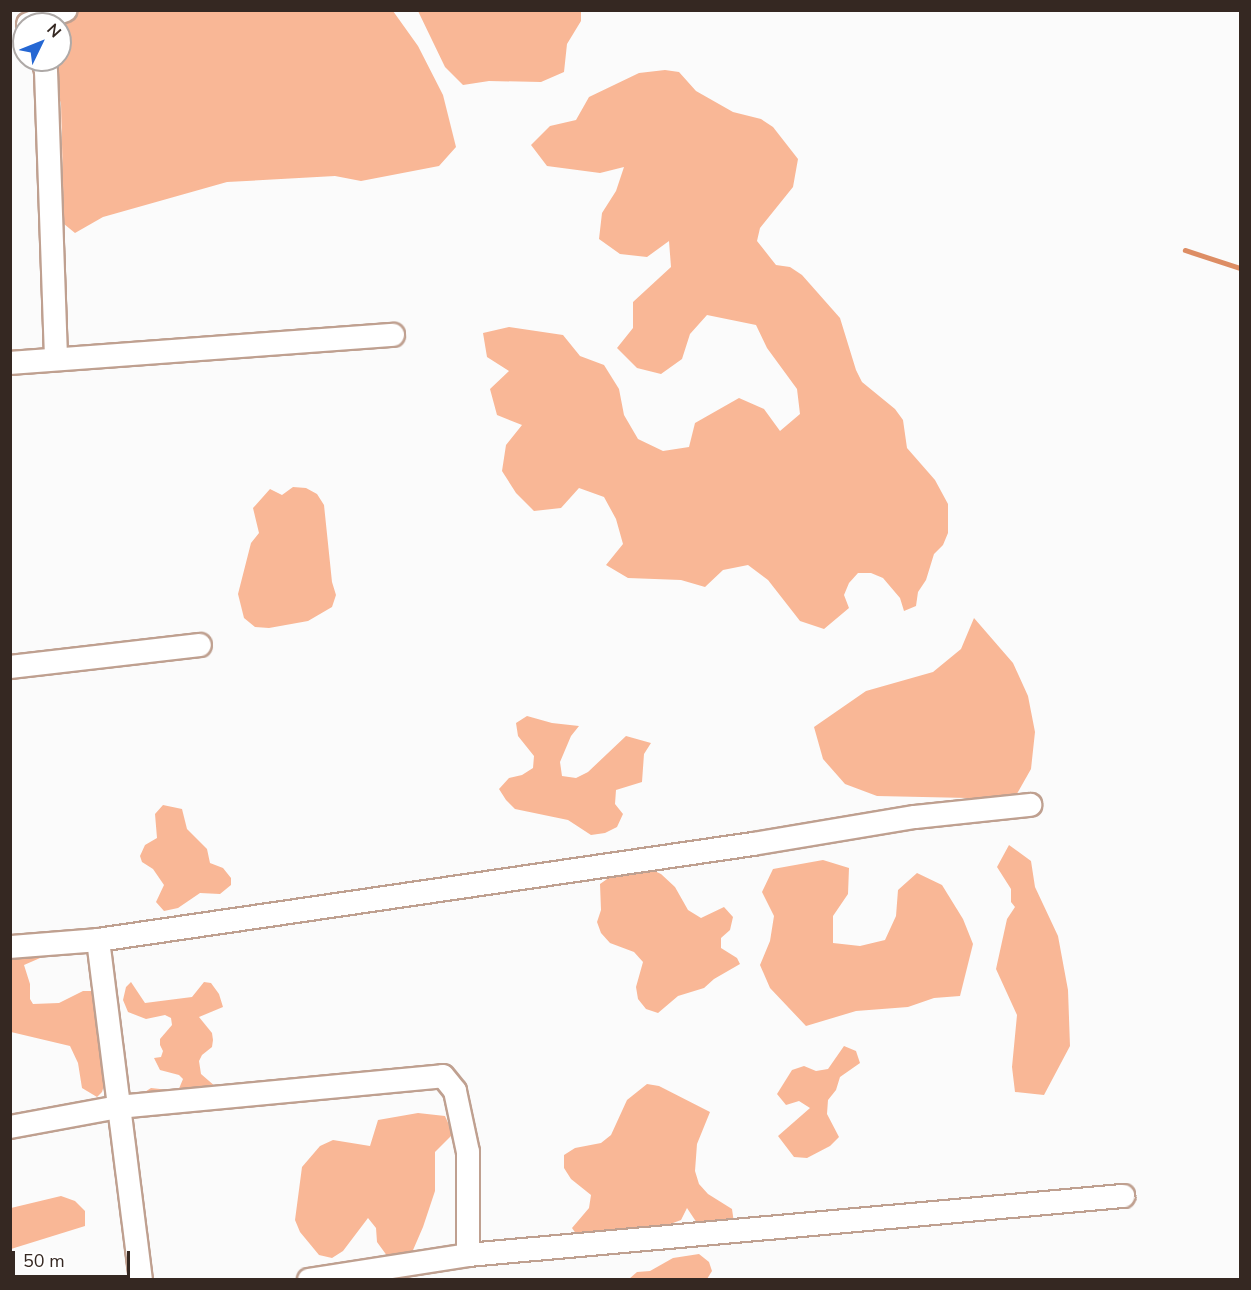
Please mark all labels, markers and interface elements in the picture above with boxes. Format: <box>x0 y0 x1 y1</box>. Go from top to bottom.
north arrow <box>12 12 72 72</box>
text: N <box>42 19 66 43</box>
scale bar <box>15 1239 134 1277</box>
text: 50 m <box>23 1249 65 1273</box>

